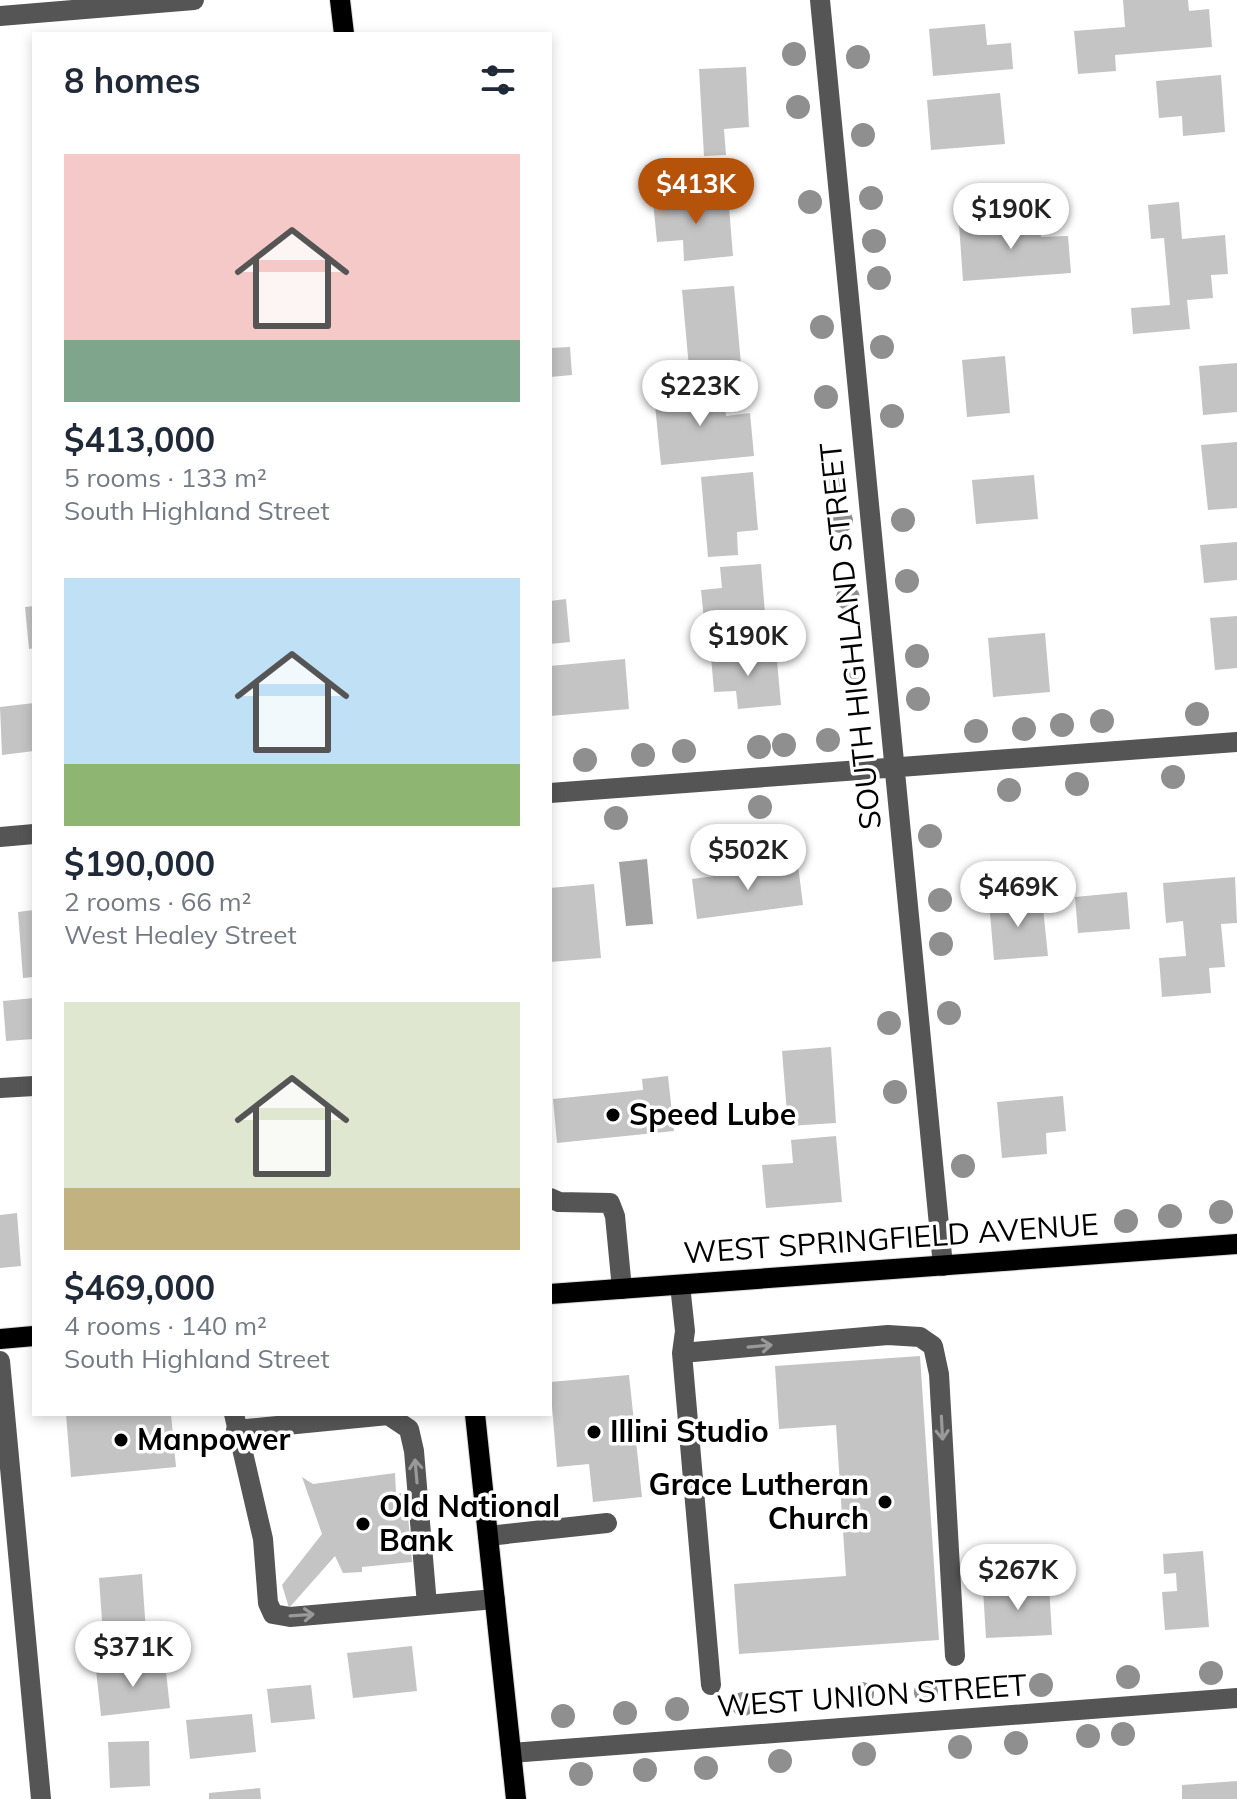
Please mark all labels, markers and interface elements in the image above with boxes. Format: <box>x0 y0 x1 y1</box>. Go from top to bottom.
icon: filters <box>476 58 520 102</box>
text: 8 homes <box>64 59 201 102</box>
pin: $413K <box>640 158 752 226</box>
text: $413K <box>656 167 736 200</box>
pin: $190K <box>955 183 1067 251</box>
text: $190K <box>971 192 1051 225</box>
icon: home <box>220 206 364 350</box>
pin: $223K <box>644 360 756 428</box>
text: $223K <box>660 369 740 402</box>
text: $413,000 <box>64 418 215 461</box>
street label: SOUTH HIGHLAND STREET <box>811 441 889 831</box>
text: 5 rooms · 133 m² <box>64 461 267 494</box>
text: South Highland Street <box>64 494 330 527</box>
pin: $190K <box>692 610 804 678</box>
text: $190K <box>708 619 788 652</box>
icon: home <box>220 630 364 774</box>
pin: $502K <box>692 824 804 892</box>
text: $502K <box>708 833 788 866</box>
text: $190,000 <box>64 842 215 885</box>
pin: $469K <box>962 861 1074 929</box>
text: $469K <box>978 870 1058 903</box>
text: 2 rooms · 66 m² <box>64 885 251 918</box>
text: West Healey Street <box>64 918 297 951</box>
icon: home <box>220 1054 364 1198</box>
place label: Speed Lube <box>629 1095 796 1133</box>
marker: Speed Lube <box>604 1106 622 1124</box>
street label: WEST SPRINGFIELD AVENUE <box>682 1205 1100 1271</box>
text: $469,000 <box>64 1266 215 1309</box>
text: 4 rooms · 140 m² <box>64 1309 267 1342</box>
one-way arrow <box>746 1339 773 1354</box>
text: South Highland Street <box>64 1342 330 1375</box>
place label: Illini Studio <box>610 1412 769 1450</box>
one-way arrow <box>935 1414 950 1441</box>
place label: Manpower <box>137 1420 290 1458</box>
marker: Illini Studio <box>585 1423 603 1441</box>
marker: Manpower <box>112 1431 130 1449</box>
one-way arrow <box>408 1458 423 1485</box>
place label: Grace Lutheran Church <box>648 1465 869 1537</box>
place label: Old National Bank <box>379 1487 560 1559</box>
marker: Grace Lutheran Church <box>876 1493 894 1511</box>
marker: Old National Bank <box>354 1515 372 1533</box>
pin: $267K <box>962 1544 1074 1612</box>
text: $267K <box>978 1553 1058 1586</box>
one-way arrow <box>288 1608 315 1623</box>
pin: $371K <box>77 1621 189 1689</box>
text: $371K <box>93 1630 173 1663</box>
street label: WEST UNION STREET <box>716 1665 1028 1725</box>

